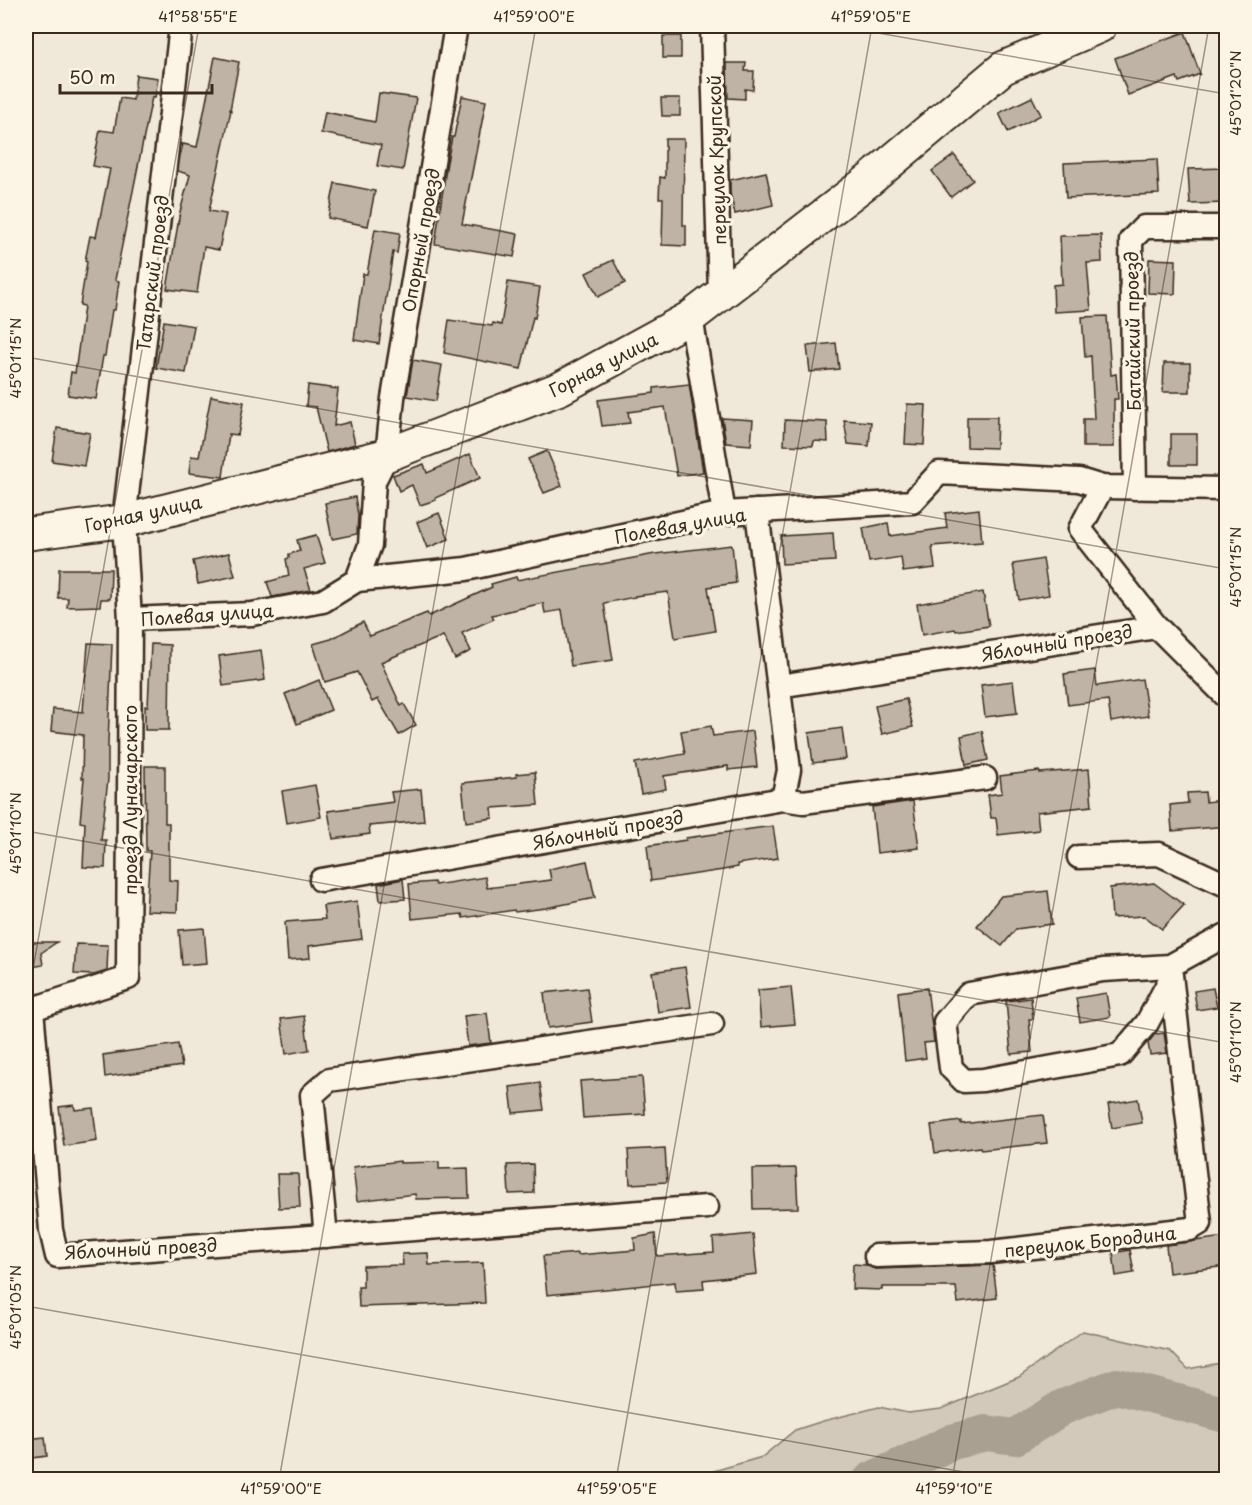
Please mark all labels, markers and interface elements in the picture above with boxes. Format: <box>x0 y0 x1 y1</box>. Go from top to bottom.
text: 41°58'55"E <box>158 4 238 27</box>
text: 41°59'00"E <box>493 4 575 27</box>
text: 41°59'05"E <box>831 4 911 27</box>
text: 45°01'20"N <box>1223 50 1246 136</box>
scale bar <box>60 57 212 95</box>
text: 50 m <box>69 63 116 90</box>
street label: переулок Крупской <box>700 74 732 246</box>
street label: Опорный проезд <box>394 166 446 314</box>
street label: Татарский проезд <box>129 193 175 353</box>
street label: Батайский проезд <box>1117 251 1147 411</box>
text: 45°01'15"N <box>3 318 26 398</box>
street label: Горная улица <box>544 325 663 403</box>
street label: Горная улица <box>82 487 205 539</box>
street label: Полевая улица <box>612 500 749 550</box>
text: 45°01'15"N <box>1223 527 1246 607</box>
street label: Полевая улица <box>140 596 275 632</box>
street label: Яблочный проезд <box>979 617 1135 667</box>
street label: проезд Луначарского <box>116 705 143 895</box>
text: 45°01'10"N <box>3 792 26 874</box>
street label: Яблочный проезд <box>530 802 686 856</box>
text: 45°01'10"N <box>1223 1001 1246 1083</box>
street label: переулок Бородина <box>1003 1218 1178 1263</box>
street label: Яблочный проезд <box>64 1231 218 1265</box>
text: 45°01'05"N <box>3 1265 26 1349</box>
text: 41°59'00"E <box>240 1476 322 1499</box>
text: 41°59'05"E <box>577 1476 657 1499</box>
text: 41°59'10"E <box>915 1476 993 1499</box>

